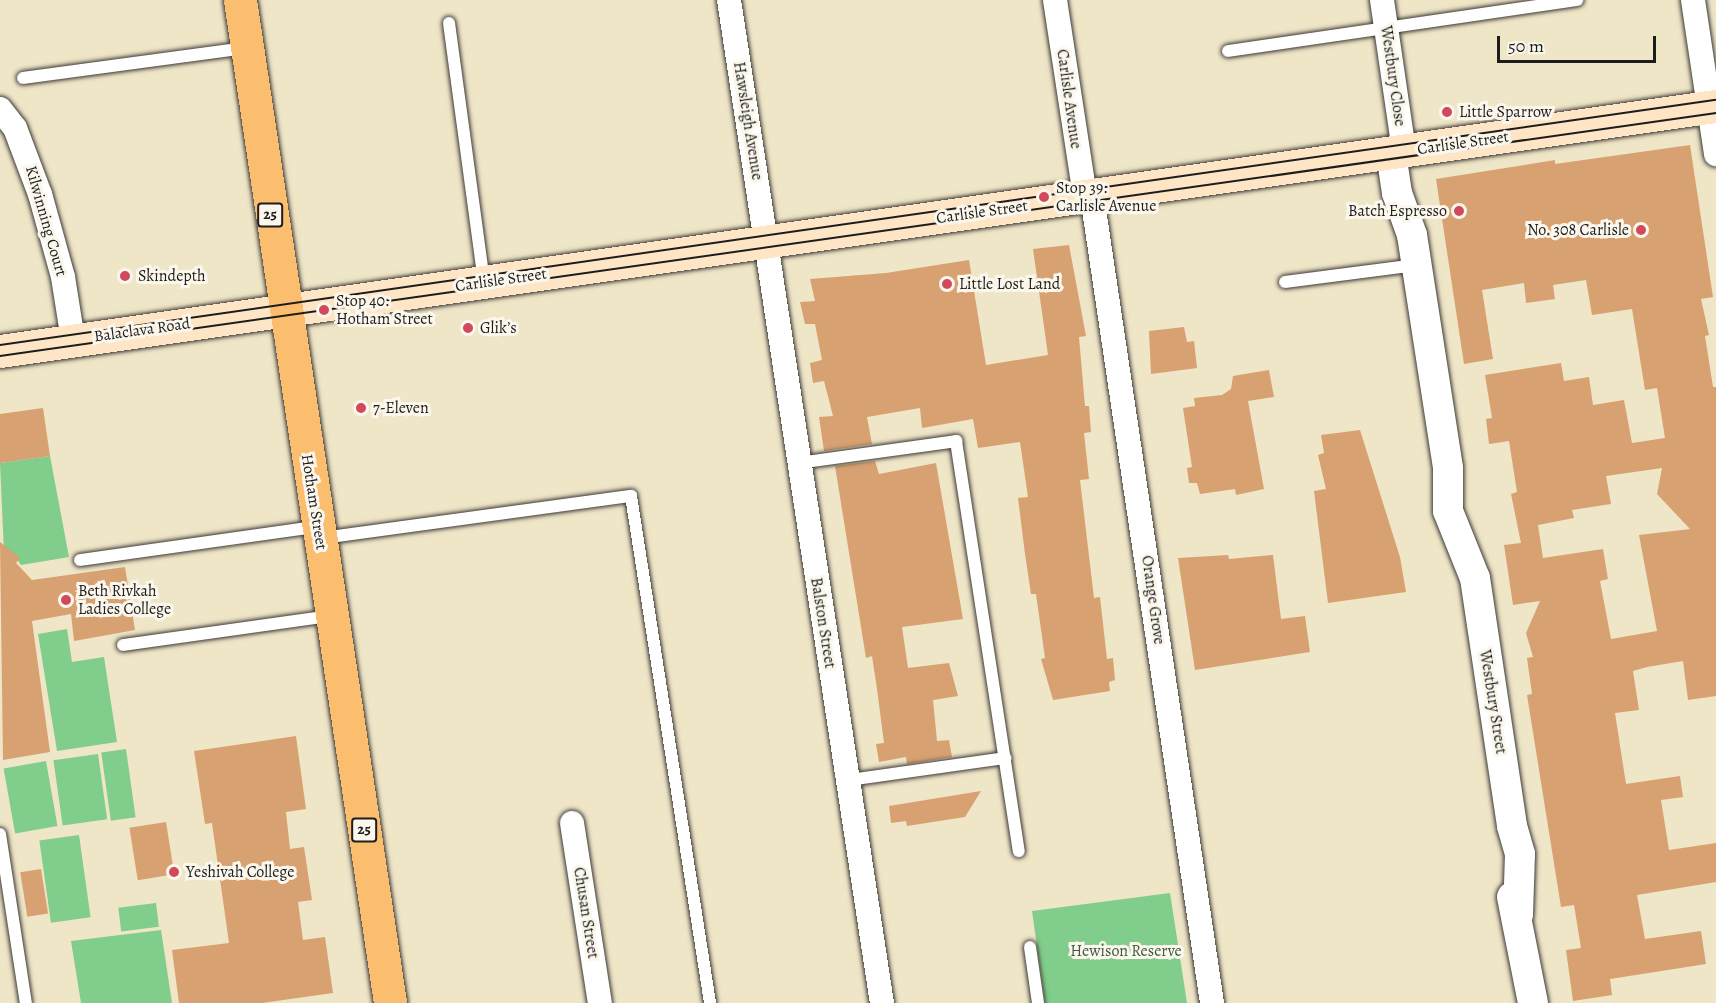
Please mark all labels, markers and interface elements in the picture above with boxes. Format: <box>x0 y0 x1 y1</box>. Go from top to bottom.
street label: Westbury Close <box>1376 24 1410 128</box>
scale bar <box>1500 24 1659 62</box>
text: 50 m <box>1508 34 1544 58</box>
street label: Carlisle Avenue <box>1053 48 1085 150</box>
street label: Hawsleigh Avenue <box>729 60 767 182</box>
place label: Little Sparrow <box>1459 102 1552 122</box>
marker: Little Sparrow <box>1440 105 1454 119</box>
street label: Carlisle Street <box>1416 127 1510 159</box>
street label: Kilwinning Court <box>21 164 71 278</box>
place label: Stop 39: Carlisle Avenue <box>1056 178 1156 216</box>
marker: Stop 39: Carlisle Avenue <box>1037 190 1051 204</box>
street label: Carlisle Street <box>935 196 1029 228</box>
place label: Batch Espresso <box>1348 201 1447 221</box>
road number: 25 <box>256 203 284 227</box>
marker: Batch Espresso <box>1452 204 1466 218</box>
place label: No. 308 Carlisle <box>1527 220 1629 240</box>
marker: No. 308 Carlisle <box>1634 223 1648 237</box>
street label: Carlisle Street <box>454 264 548 296</box>
place label: Skindepth <box>138 266 206 286</box>
marker: Skindepth <box>116 267 134 285</box>
place label: Little Lost Land <box>959 274 1060 294</box>
marker: Little Lost Land <box>940 277 954 291</box>
place label: Stop 40: Hotham Street <box>336 291 433 329</box>
marker: Stop 40: Hotham Street <box>317 303 331 317</box>
street label: Balaclava Road <box>93 314 191 346</box>
place label: Glik’s <box>480 318 517 338</box>
marker: Glik’s <box>461 321 475 335</box>
place label: 7-Eleven <box>373 398 429 418</box>
marker: 7-Eleven <box>354 401 368 415</box>
street label: Hotham Street <box>297 453 331 551</box>
street label: Orange Grove <box>1137 554 1169 646</box>
street label: Balston Street <box>806 576 840 670</box>
place label: Beth Rivkah Ladies College <box>78 581 171 619</box>
marker: Beth Rivkah Ladies College <box>59 593 73 607</box>
street label: Westbury Street <box>1475 648 1511 756</box>
road number: 25 <box>350 818 378 842</box>
place label: Yeshivah College <box>186 862 294 882</box>
marker: Yeshivah College <box>167 865 181 879</box>
street label: Chusan Street <box>569 866 603 960</box>
park label: Hewison Reserve <box>1070 941 1182 961</box>

